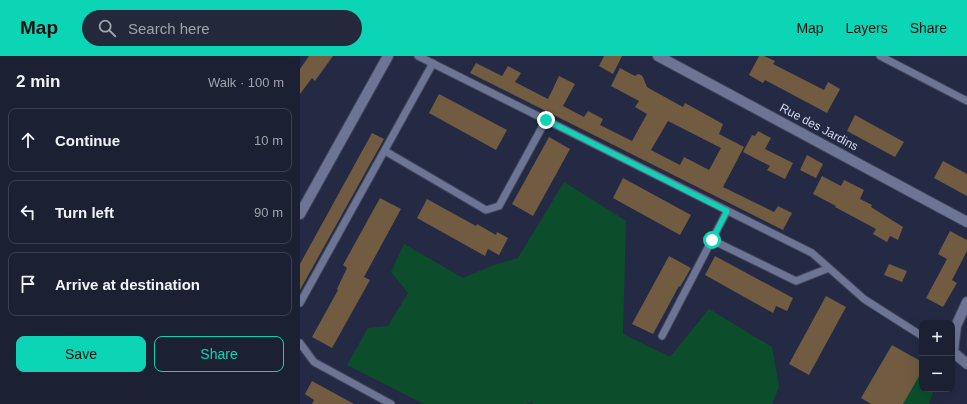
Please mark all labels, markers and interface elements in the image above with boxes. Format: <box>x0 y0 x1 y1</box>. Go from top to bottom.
search box <box>82 10 362 46</box>
text: Map <box>20 17 58 38</box>
icon: search <box>96 17 118 39</box>
text: Search here <box>128 20 210 37</box>
text: Map <box>796 20 824 36</box>
text: Layers <box>846 20 888 36</box>
text: Share <box>910 20 947 36</box>
text: 2 min <box>16 72 60 91</box>
text: Walk · 100 m <box>208 75 284 90</box>
street label: Rue des Jardins <box>777 100 861 154</box>
route end <box>537 111 555 129</box>
icon: ahead <box>17 129 39 151</box>
text: Continue <box>55 132 120 149</box>
text: 10 m <box>254 133 283 148</box>
icon: left <box>17 201 39 223</box>
text: Turn left <box>55 204 114 221</box>
text: 90 m <box>254 205 283 220</box>
route start <box>703 231 721 249</box>
icon: arrive <box>17 273 39 295</box>
text: Arrive at destination <box>55 276 200 293</box>
map controls <box>919 320 955 392</box>
button: + <box>919 320 955 356</box>
button: Save <box>16 336 146 372</box>
button: Share <box>154 336 284 372</box>
button: − <box>919 356 955 392</box>

